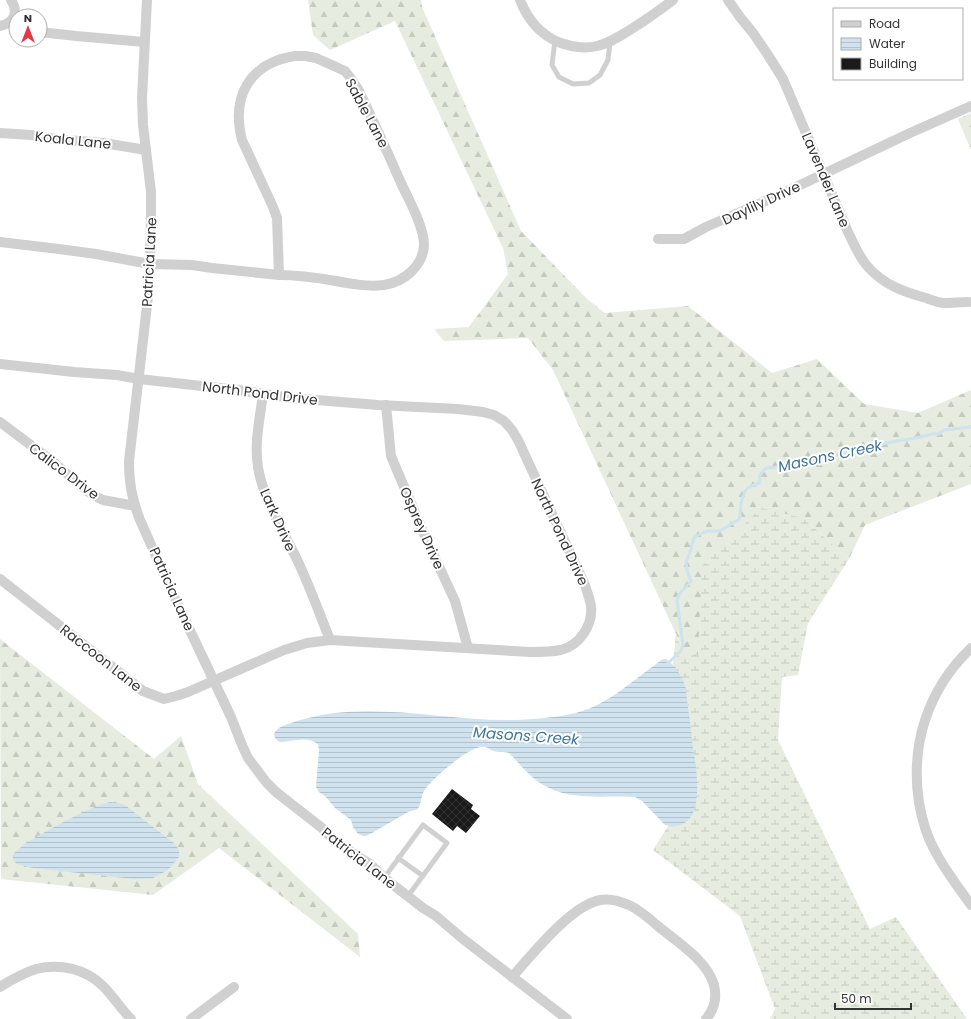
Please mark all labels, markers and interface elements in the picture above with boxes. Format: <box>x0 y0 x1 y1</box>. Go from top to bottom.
north arrow <box>8 8 48 48</box>
legend <box>833 8 963 80</box>
text: N <box>24 10 32 26</box>
text: Road <box>869 15 900 32</box>
text: Water <box>869 35 906 52</box>
text: Building <box>869 55 917 72</box>
street label: Sable Lane <box>340 75 394 152</box>
street label: Koala Lane <box>34 126 112 154</box>
street label: Lavender Lane <box>797 129 855 231</box>
street label: Daylily Drive <box>719 176 804 230</box>
street label: Patricia Lane <box>137 216 161 307</box>
street label: North Pond Drive <box>201 376 319 410</box>
water label: Masons Creek <box>776 434 885 477</box>
street label: Calico Drive <box>25 438 104 504</box>
street label: North Pond Drive <box>526 475 594 589</box>
street label: Osprey Drive <box>395 484 449 573</box>
street label: Lark Drive <box>255 485 301 555</box>
street label: Patricia Lane <box>145 544 199 634</box>
street label: Raccoon Lane <box>56 620 146 696</box>
water label: Masons Creek <box>472 721 581 750</box>
street label: Patricia Lane <box>318 823 401 894</box>
scale bar <box>835 985 911 1011</box>
text: 50 m <box>841 990 872 1007</box>

